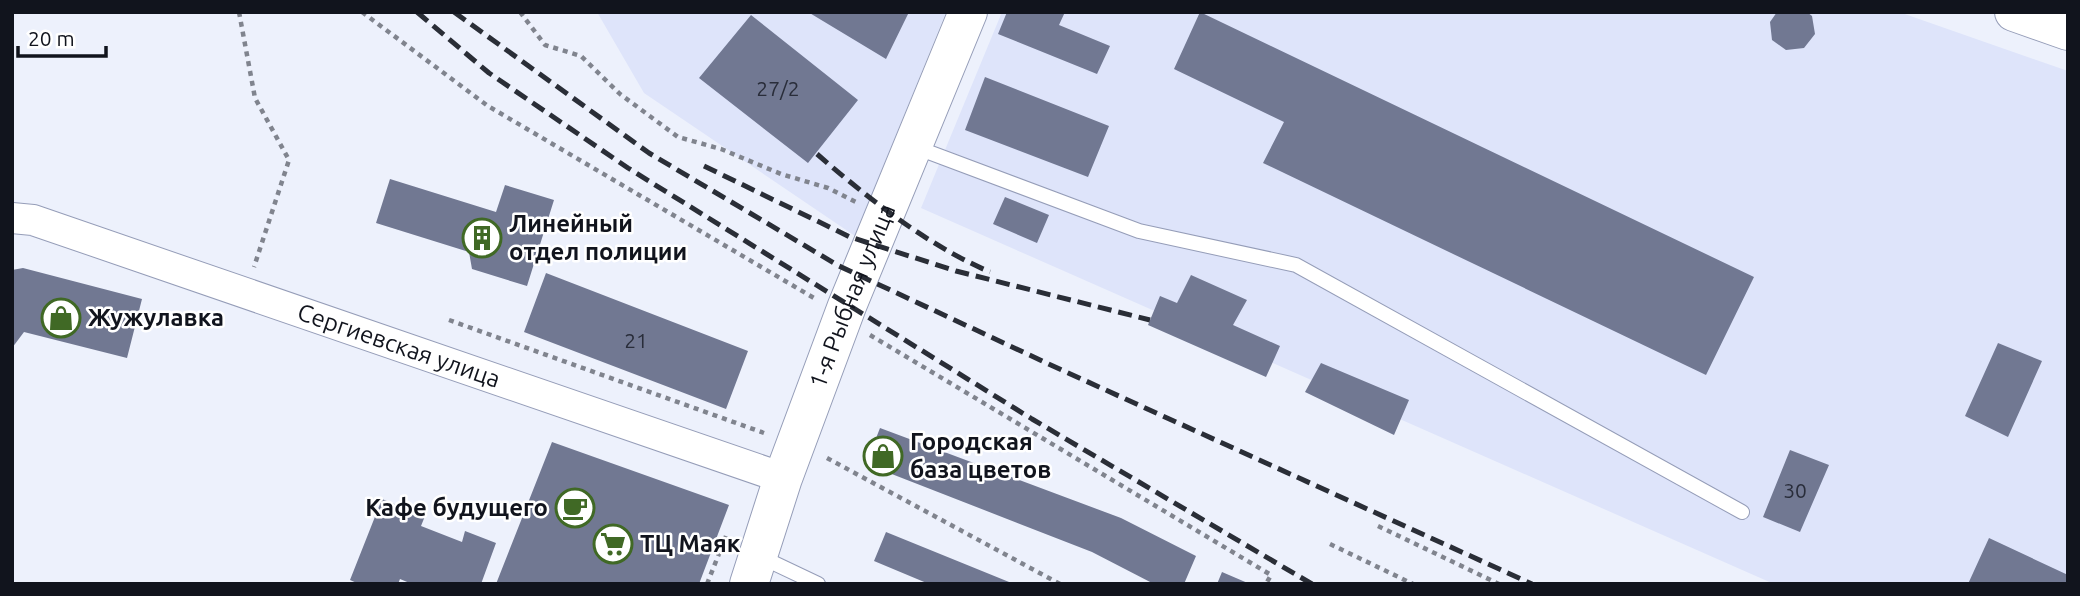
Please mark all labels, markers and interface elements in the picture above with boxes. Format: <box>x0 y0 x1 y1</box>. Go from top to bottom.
scale bar <box>18 14 105 58</box>
text: 20 m <box>28 26 75 50</box>
house number: 27/2 <box>756 76 800 100</box>
street label: 1-я Рыбная улица <box>804 200 901 392</box>
place label: Линейный отдел полиции <box>509 210 687 265</box>
building icon: Линейный отдел полиции <box>461 217 503 259</box>
shop icon: Жужулавка <box>40 297 82 339</box>
street label: Сергиевская улица <box>294 298 504 393</box>
place label: Жужулавка <box>88 304 224 331</box>
house number: 21 <box>624 328 648 352</box>
place label: Городская база цветов <box>910 428 1051 483</box>
shop icon: Городская база цветов <box>862 435 904 477</box>
house number: 30 <box>1783 478 1807 502</box>
cafe icon: Кафе будущего <box>554 487 596 529</box>
place label: Кафе будущего <box>365 494 548 521</box>
supermarket icon: ТЦ Маяк <box>592 523 634 565</box>
place label: ТЦ Маяк <box>640 530 741 557</box>

